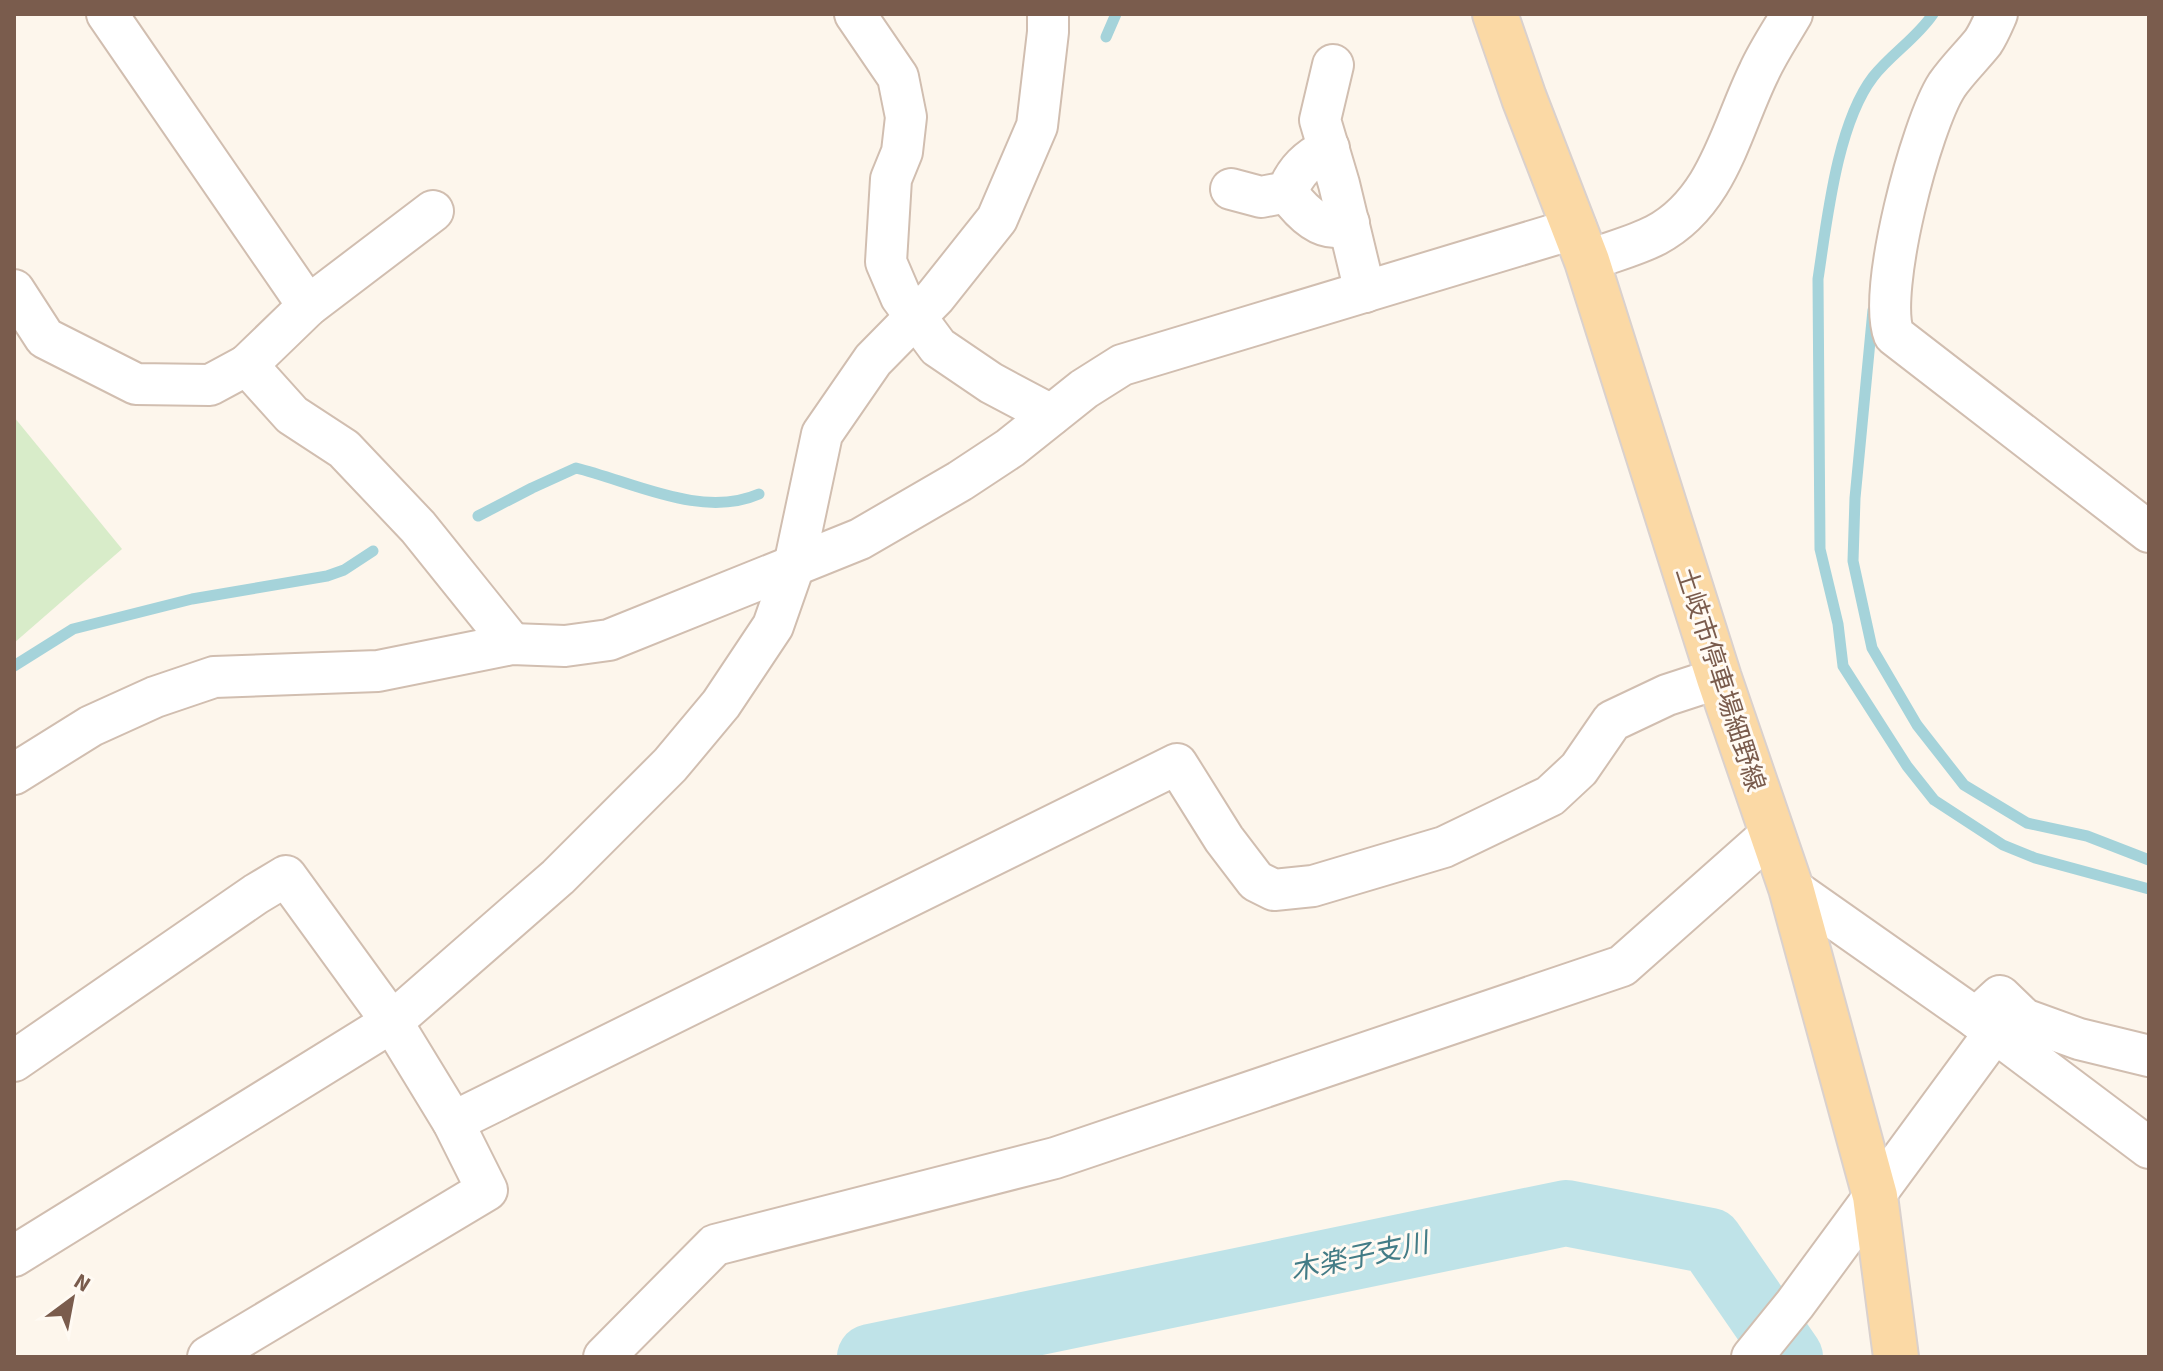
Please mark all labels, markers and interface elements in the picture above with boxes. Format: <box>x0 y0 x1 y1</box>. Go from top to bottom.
street label: 土岐市停車場細野線 <box>1667 562 1774 796</box>
water label: 木楽子支川 <box>1287 1222 1435 1291</box>
north arrow <box>32 1259 112 1339</box>
text: N <box>67 1265 97 1300</box>

